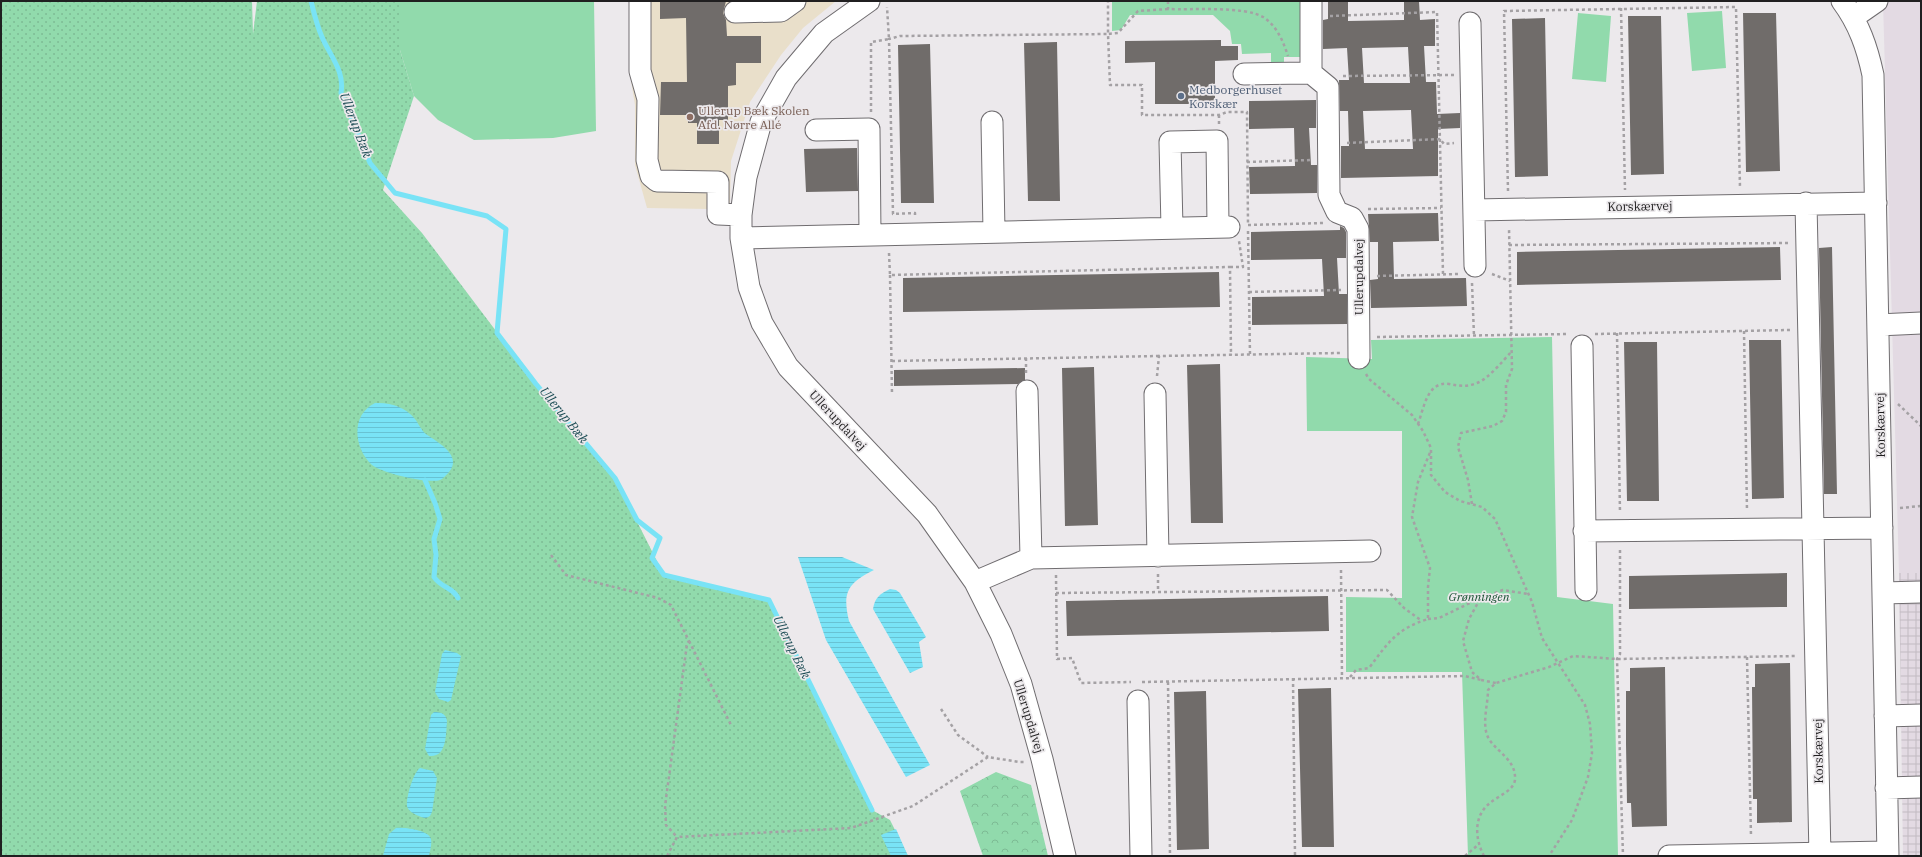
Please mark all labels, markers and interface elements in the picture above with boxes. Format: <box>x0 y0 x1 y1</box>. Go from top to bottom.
place label: Medborgerhuset Korskær <box>1189 82 1282 111</box>
water label: Ullerup Bæk <box>336 90 376 160</box>
marker: Medborgerhuset Korskær <box>1176 91 1186 101</box>
place label: Ullerup Bæk Skolen Afd. Nørre Allé <box>698 103 810 132</box>
marker: Ullerup Bæk Skolen Afd. Nørre Allé <box>685 112 695 122</box>
street label: Korskærvej <box>1607 198 1673 214</box>
street label: Ullerupdalvej <box>1351 239 1366 315</box>
water label: Ullerup Bæk <box>536 383 592 447</box>
street label: Ullerupdalvej <box>806 387 870 453</box>
street label: Korskærvej <box>1872 392 1888 458</box>
park label: Grønningen <box>1449 589 1510 604</box>
water label: Ullerup Bæk <box>769 612 815 682</box>
street label: Ullerupdalvej <box>1011 677 1047 755</box>
street label: Korskærvej <box>1810 718 1826 784</box>

